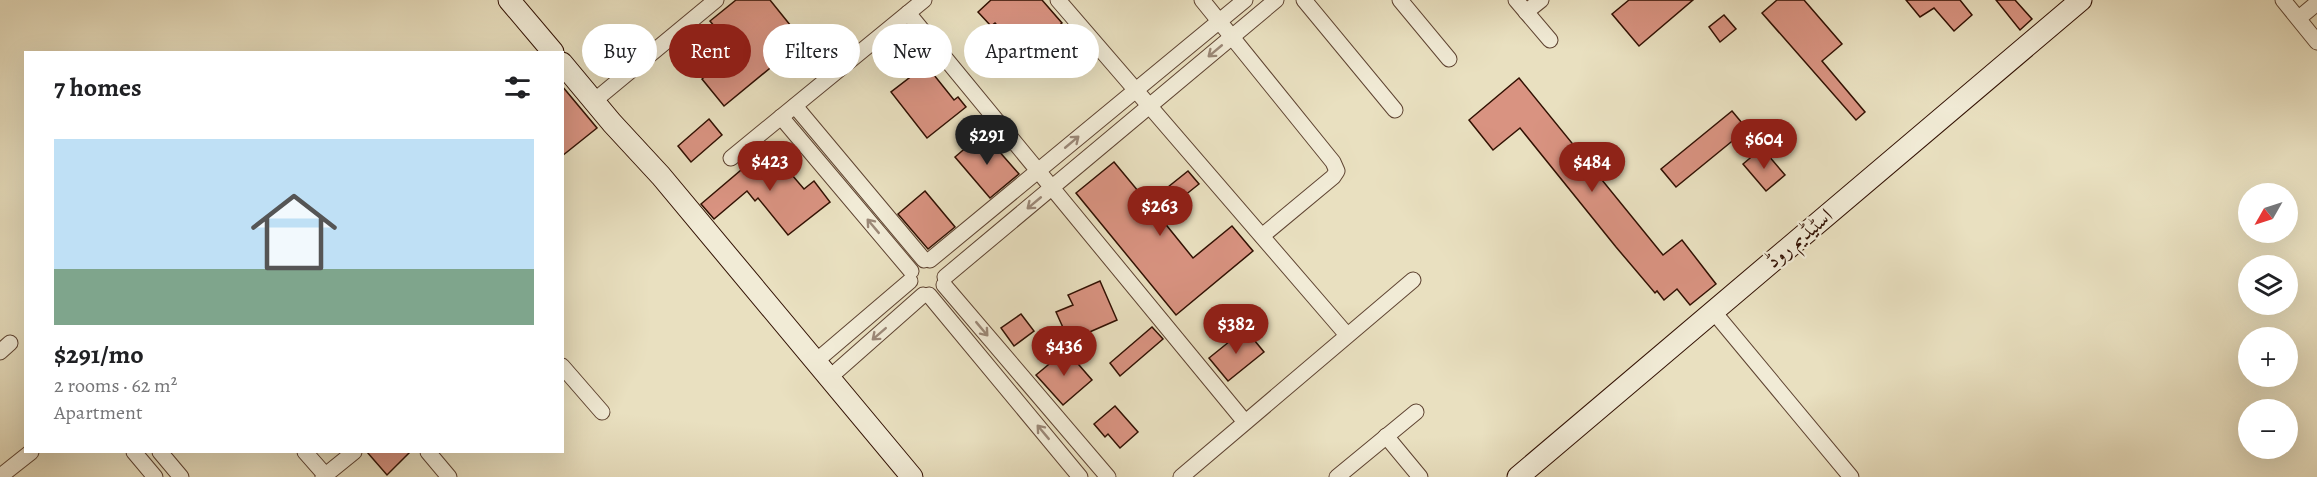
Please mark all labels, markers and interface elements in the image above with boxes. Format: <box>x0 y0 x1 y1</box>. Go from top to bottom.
chip: Buy <box>582 24 657 78</box>
chip: Rent <box>669 24 751 78</box>
chip: Filters <box>763 24 860 78</box>
chip: New <box>872 24 952 78</box>
chip: Apartment <box>964 24 1099 78</box>
one-way arrow <box>1208 44 1223 58</box>
text: 7 homes <box>54 70 142 105</box>
icon: filters <box>501 71 534 104</box>
pin: $291 <box>951 115 1023 166</box>
pin: $604 <box>1728 119 1800 170</box>
text: $291 <box>969 121 1005 148</box>
text: $604 <box>1745 125 1783 152</box>
one-way arrow <box>1064 136 1080 149</box>
pin: $423 <box>734 141 806 192</box>
pin: $484 <box>1556 142 1628 193</box>
text: $423 <box>752 147 788 174</box>
text: $484 <box>1573 148 1611 175</box>
icon: home <box>240 178 348 286</box>
north arrow <box>2238 183 2298 243</box>
map controls <box>2238 183 2298 459</box>
pin: $263 <box>1124 186 1196 237</box>
text: $263 <box>1142 192 1178 219</box>
one-way arrow <box>1026 196 1042 209</box>
street label: اسٹیڈیم روڈ <box>1760 202 1841 277</box>
one-way arrow <box>866 219 880 234</box>
button: layers <box>2238 255 2298 315</box>
pin: $382 <box>1200 304 1272 355</box>
text: $382 <box>1217 310 1255 337</box>
one-way arrow <box>975 321 989 336</box>
pin: $436 <box>1028 326 1100 377</box>
one-way arrow <box>872 327 887 341</box>
button: + <box>2238 327 2298 387</box>
text: $436 <box>1046 332 1082 359</box>
text: $291/mo <box>54 337 144 372</box>
text: 2 rooms · 62 m² <box>54 372 177 399</box>
text: Apartment <box>54 399 143 426</box>
button: − <box>2238 399 2298 459</box>
one-way arrow <box>1036 424 1049 440</box>

